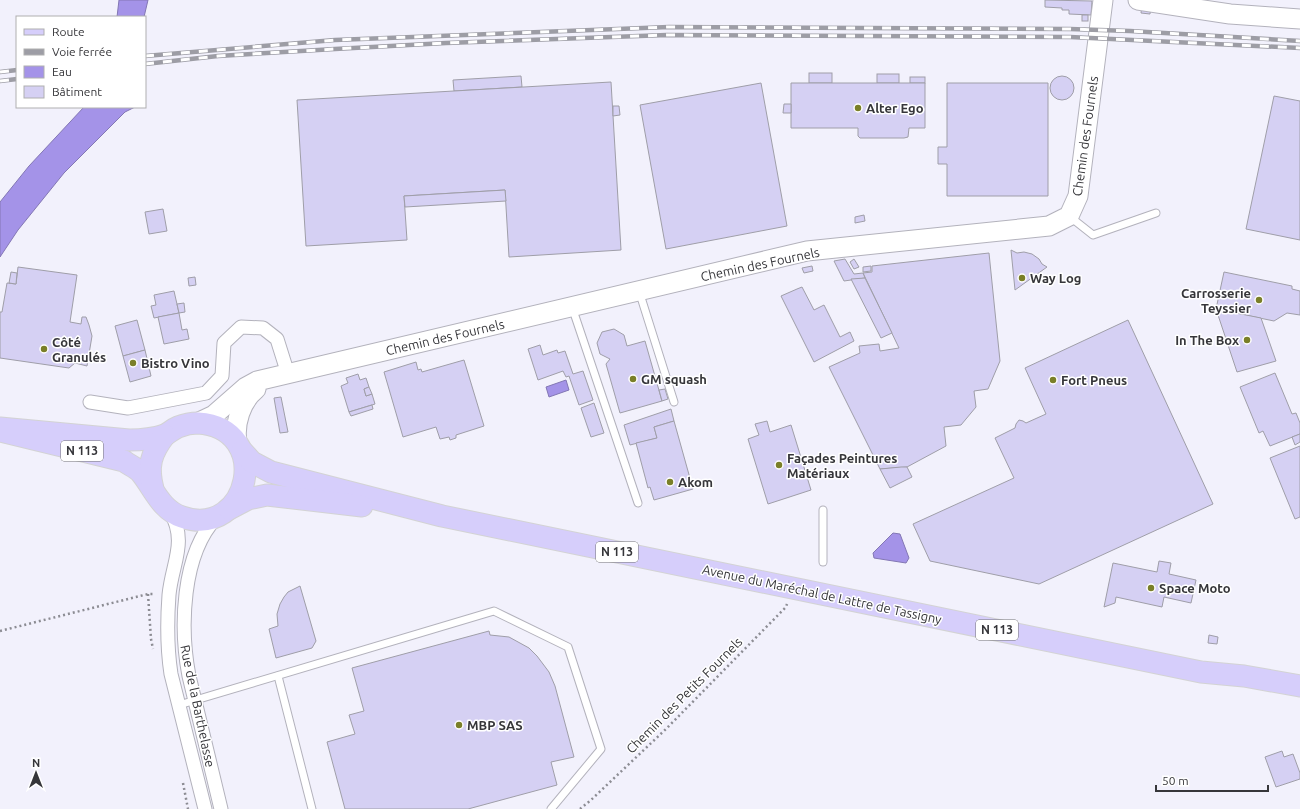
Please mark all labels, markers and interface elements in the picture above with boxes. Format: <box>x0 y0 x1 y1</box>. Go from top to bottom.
legend <box>16 16 146 108</box>
text: Route <box>52 25 85 38</box>
text: Voie ferrée <box>52 45 112 58</box>
text: Eau <box>52 65 72 78</box>
street label: Chemin des Fournels <box>1070 75 1100 197</box>
text: Bâtiment <box>52 85 102 98</box>
place label: Alter Ego <box>866 101 924 115</box>
marker: Alter Ego <box>853 103 863 113</box>
street label: Chemin des Fournels <box>699 244 821 283</box>
place label: Way Log <box>1030 271 1081 285</box>
marker: Way Log <box>1017 273 1027 283</box>
place label: Carrosserie Teyssier <box>1181 286 1252 315</box>
marker: Carrosserie Teyssier <box>1254 295 1264 305</box>
street label: Chemin des Fournels <box>384 316 506 357</box>
place label: In The Box <box>1175 333 1239 347</box>
place label: Côté Granulés <box>52 335 106 364</box>
marker: In The Box <box>1242 335 1252 345</box>
marker: Côté Granulés <box>39 344 49 354</box>
place label: Bistro Vino <box>141 356 210 370</box>
marker: Bistro Vino <box>128 358 138 368</box>
place label: GM squash <box>641 372 707 386</box>
place label: Fort Pneus <box>1061 373 1127 387</box>
marker: GM squash <box>628 374 638 384</box>
marker: Fort Pneus <box>1048 375 1058 385</box>
road number: N 113 <box>61 441 103 461</box>
place label: Façades Peintures Matériaux <box>787 451 898 480</box>
marker: Façades Peintures Matériaux <box>774 460 784 470</box>
place label: Akom <box>678 475 713 489</box>
marker: Akom <box>665 477 675 487</box>
road number: N 113 <box>596 542 638 562</box>
street label: Avenue du Maréchal de Lattre de Tassigny <box>701 562 943 626</box>
place label: Space Moto <box>1159 581 1231 595</box>
marker: Space Moto <box>1146 583 1156 593</box>
road number: N 113 <box>976 620 1018 640</box>
street label: Chemin des Petits Fournels <box>623 634 745 756</box>
street label: Rue de la Barthelasse <box>178 644 218 768</box>
place label: MBP SAS <box>467 718 523 732</box>
marker: MBP SAS <box>454 720 464 730</box>
north arrow <box>16 753 56 793</box>
text: N <box>32 757 40 769</box>
scale bar <box>1156 767 1268 793</box>
text: 50 m <box>1162 774 1189 787</box>

